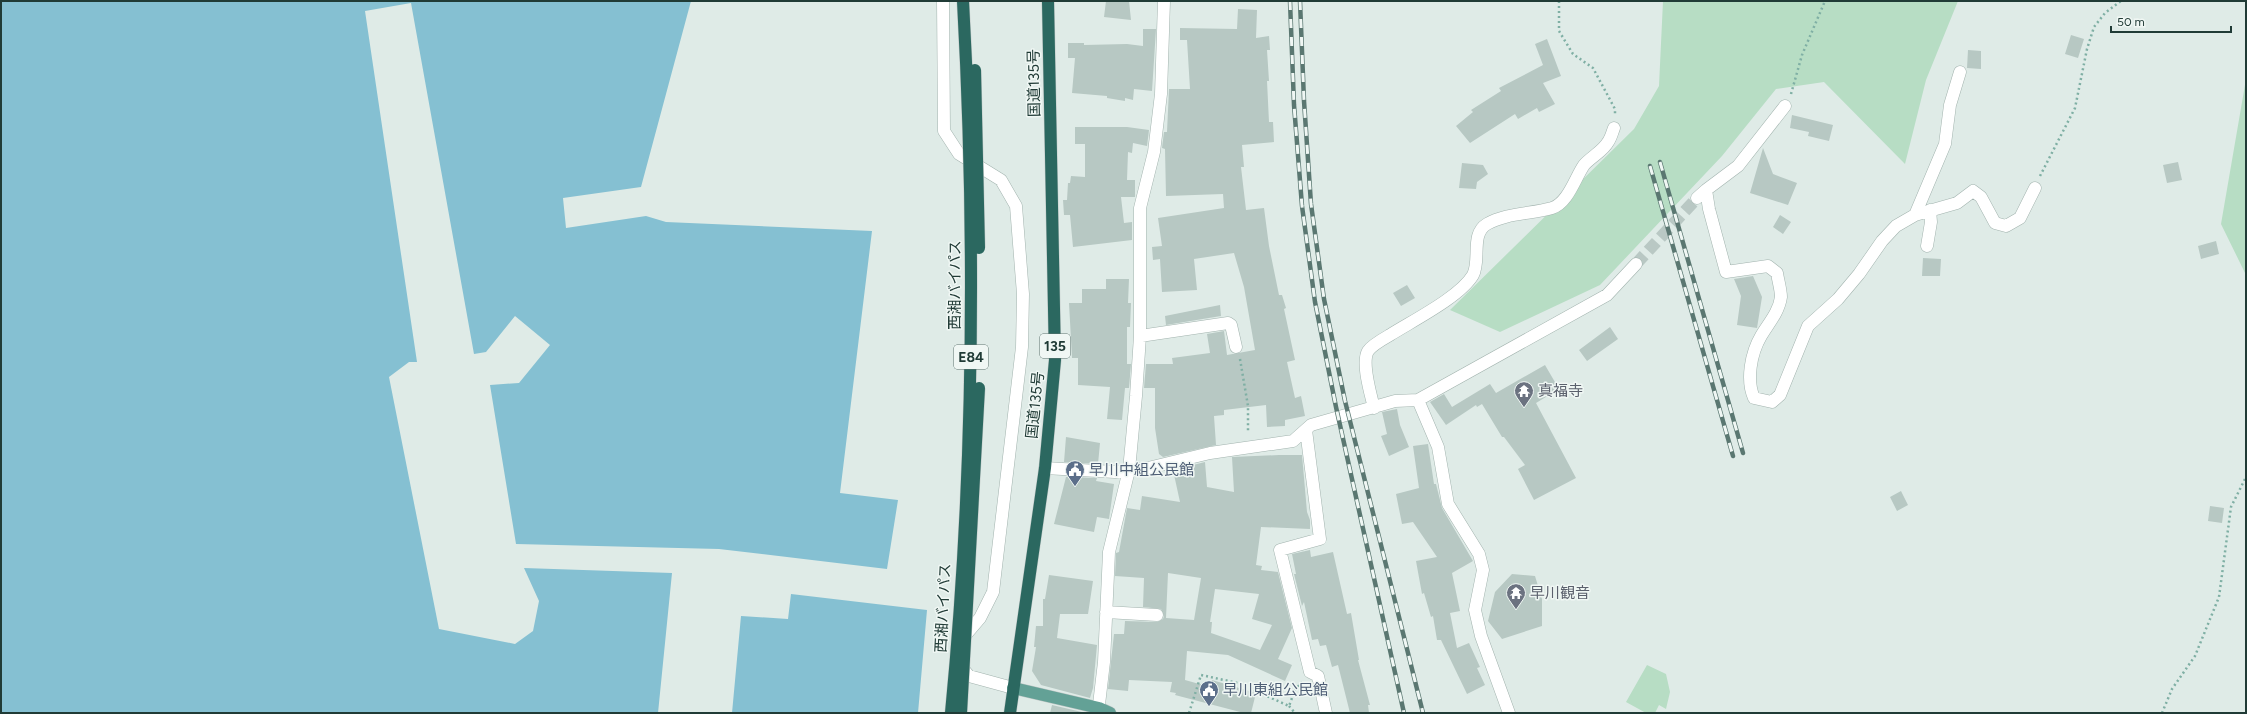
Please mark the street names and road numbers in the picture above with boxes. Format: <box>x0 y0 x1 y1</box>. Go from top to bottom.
street label: 国道135号 <box>1024 49 1044 117</box>
street label: 西湘バイパス <box>946 240 964 330</box>
road number: 135 <box>1040 334 1070 358</box>
road number: E84 <box>954 345 988 369</box>
street label: 国道135号 <box>1022 370 1048 440</box>
street label: 西湘バイパス <box>932 563 954 653</box>

